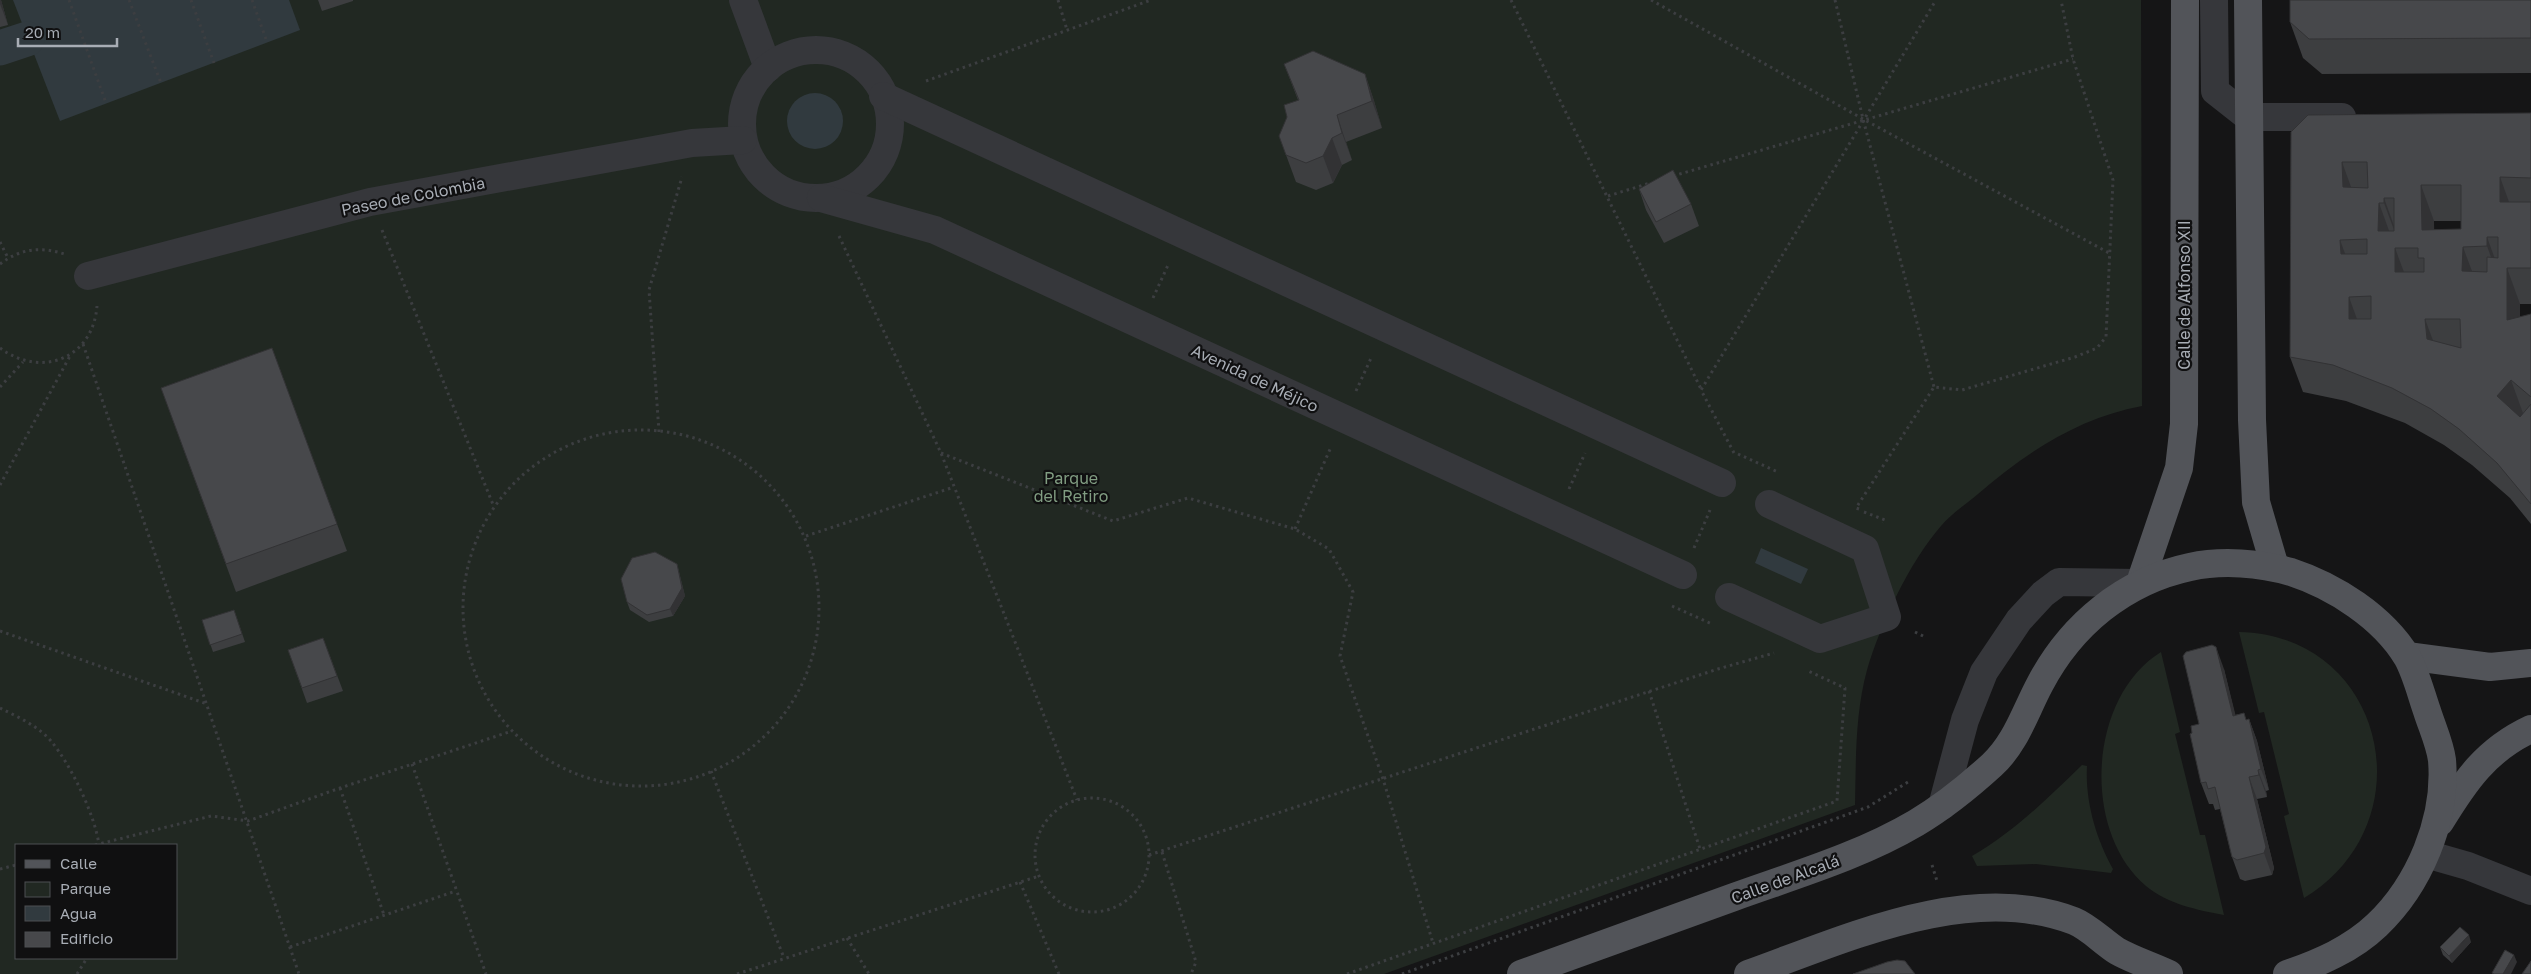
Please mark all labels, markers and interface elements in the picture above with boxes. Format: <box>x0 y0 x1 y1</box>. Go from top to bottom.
scale bar <box>18 15 116 47</box>
text: 20 m <box>25 23 60 41</box>
street label: Paseo de Colombia <box>339 172 487 220</box>
street label: Calle de Alfonso XII <box>2174 220 2194 370</box>
street label: Avenida de Méjico <box>1188 340 1322 416</box>
park label: Parque del Retiro <box>1034 468 1108 506</box>
legend <box>15 844 178 959</box>
street label: Calle de Alcalá <box>1728 850 1842 908</box>
text: Calle <box>60 854 97 872</box>
text: Parque <box>60 879 111 897</box>
text: Agua <box>60 904 97 922</box>
text: Edificio <box>60 929 113 947</box>

